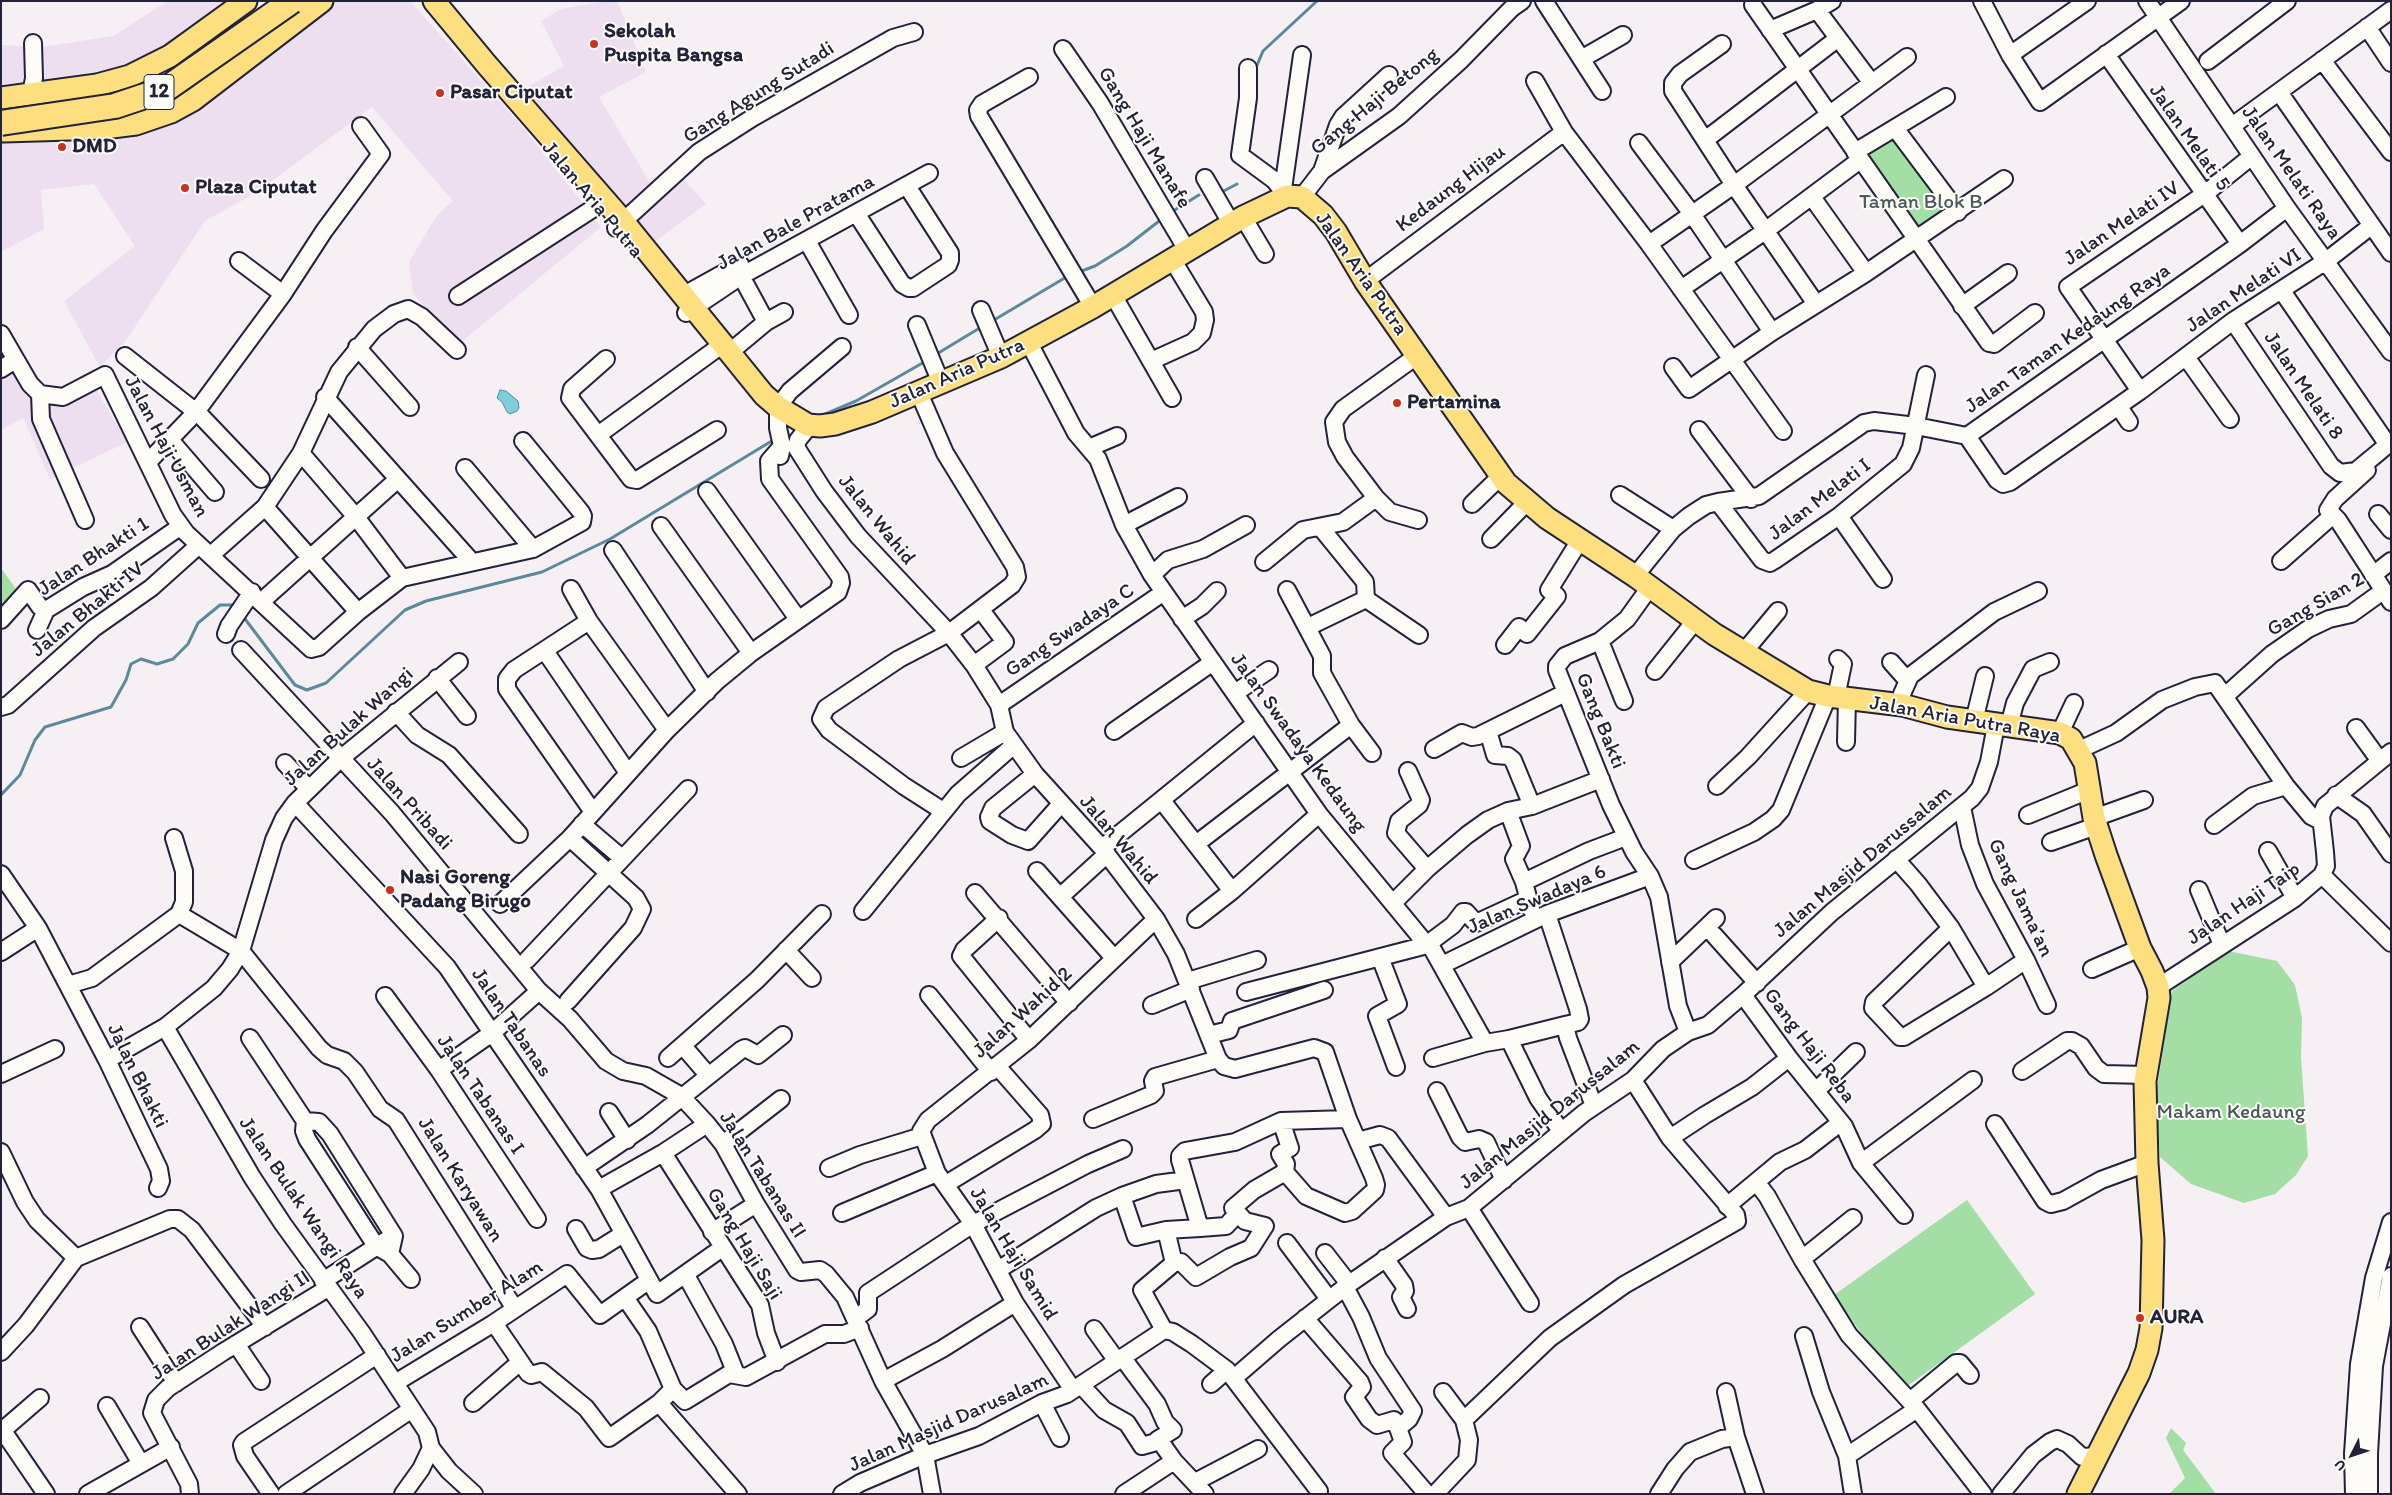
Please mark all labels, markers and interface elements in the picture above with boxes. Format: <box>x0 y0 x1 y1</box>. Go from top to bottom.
place label: Sekolah Puspita Bangsa <box>604 19 743 69</box>
street label: Gang Agung Sutadi <box>679 36 839 150</box>
marker: Sekolah Puspita Bangsa <box>588 38 600 50</box>
street label: Gang Haji Betong <box>1306 43 1444 161</box>
street label: Gang Haji Manafe <box>1092 62 1196 214</box>
road number: 12 <box>144 74 174 110</box>
place label: Pasar Ciputat <box>450 80 573 106</box>
street label: Jalan Melati 5 <box>2143 80 2235 196</box>
marker: Pasar Ciputat <box>434 87 446 99</box>
street label: Jalan Melati Raya <box>2236 101 2346 245</box>
place label: DMD <box>72 134 117 160</box>
street label: Jalan Aria Putra <box>536 136 648 264</box>
street label: Kedaung Hijau <box>1391 140 1511 238</box>
marker: DMD <box>56 141 68 153</box>
street label: Jalan Bale Pratama <box>713 169 879 277</box>
place label: Plaza Ciputat <box>195 175 317 201</box>
street label: Jalan Melati IV <box>2059 176 2185 272</box>
marker: Plaza Ciputat <box>179 182 191 194</box>
park label: Taman Blok B <box>1859 190 1983 216</box>
street label: Jalan Aria Putra <box>1309 207 1413 341</box>
street label: Jalan Melati VI <box>2181 243 2307 339</box>
street label: Jalan Taman Kedaung Raya <box>1961 258 2175 420</box>
street label: Jalan Melati 8 <box>2258 327 2348 445</box>
street label: Jalan Aria Putra <box>886 333 1028 415</box>
street label: Jalan Haji Usman <box>118 372 214 522</box>
place label: Pertamina <box>1407 390 1501 416</box>
marker: Pertamina <box>1391 397 1403 409</box>
street label: Jalan Melati I <box>1764 453 1876 547</box>
street label: Jalan Wahid <box>832 470 920 570</box>
street label: Jalan Bhakti 1 <box>34 512 154 602</box>
street label: Jalan Bhakti IV <box>27 557 149 663</box>
street label: Gang Sian 2 <box>2263 567 2369 643</box>
street label: Gang Swadaya C <box>1001 579 1139 683</box>
street label: Jalan Swadaya Kedaung <box>1224 648 1372 838</box>
street label: Jalan Bulak Wangi <box>279 662 419 792</box>
street label: Gang Bakti <box>1569 669 1631 773</box>
street label: Jalan Aria Putra Raya <box>1868 691 2062 749</box>
street label: Jalan Pribadi <box>361 752 457 856</box>
street label: Jalan Masjid Darussalam <box>1769 780 1957 944</box>
street label: Jalan Wahid <box>1073 790 1163 890</box>
street label: Gang Jama’an <box>1982 835 2058 961</box>
street label: Jalan Haji Taip <box>2183 857 2305 951</box>
street label: Jalan Swadaya 6 <box>1464 859 1610 941</box>
place label: Nasi Goreng Padang Birugo <box>400 865 531 915</box>
marker: Nasi Goreng Padang Birugo <box>384 884 396 896</box>
street label: Jalan Wahid 2 <box>968 962 1078 1064</box>
street label: Jalan Tabanas <box>465 964 557 1082</box>
street label: Gang Haji Reba <box>1758 984 1860 1108</box>
street label: Jalan Bhakti <box>101 1020 173 1132</box>
street label: Jalan Tabanas I <box>431 1030 529 1160</box>
street label: Jalan Masjid Darussalam <box>1455 1035 1645 1195</box>
park label: Makam Kedaung <box>2156 1100 2306 1126</box>
street label: Jalan Tabanas II <box>713 1107 811 1243</box>
street label: Jalan Bulak Wangi Raya <box>233 1112 373 1304</box>
street label: Jalan Karyawan <box>411 1113 509 1247</box>
street label: Gang Haji Saji <box>701 1183 787 1305</box>
street label: Jalan Haji Samid <box>963 1183 1063 1325</box>
street label: Jalan Sumber Alam <box>386 1255 548 1369</box>
street label: Jalan Bulak Wangi II <box>147 1265 315 1387</box>
place label: AURA <box>2150 1305 2203 1331</box>
marker: AURA <box>2134 1312 2146 1324</box>
street label: Jalan Masjid Darusalam <box>845 1368 1053 1478</box>
north arrow <box>2327 1430 2377 1480</box>
text: U <box>2331 1456 2350 1474</box>

